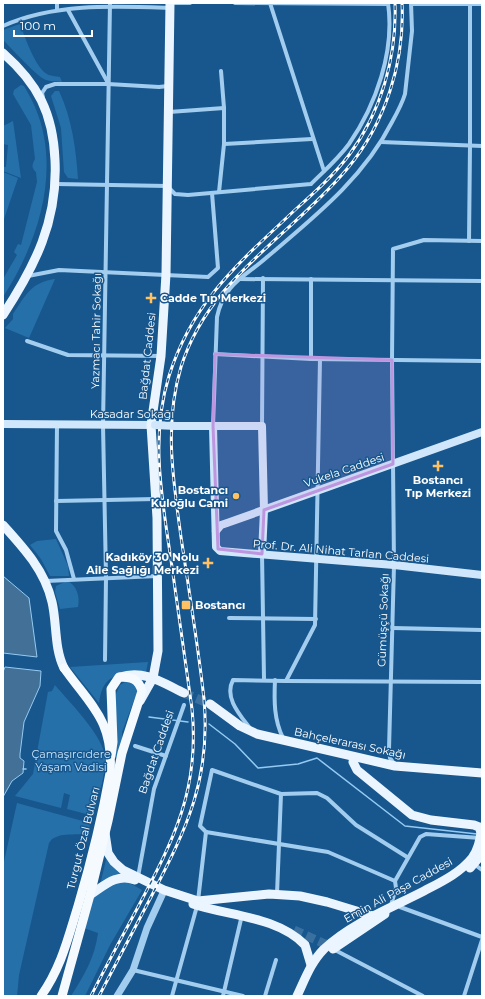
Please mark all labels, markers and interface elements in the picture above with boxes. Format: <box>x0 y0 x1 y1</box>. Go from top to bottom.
scale bar <box>14 12 92 38</box>
text: 100 m <box>20 18 56 33</box>
street label: Yazmacı Tahir Sokağı <box>88 273 104 389</box>
place label: Cadde Tıp Merkezi <box>160 291 266 305</box>
marker: Cadde Tıp Merkezi <box>145 292 157 304</box>
street label: Bağdat Caddesi <box>135 312 159 400</box>
street label: Kasadar Sokağı <box>90 407 174 421</box>
street label: Vukela Caddesi <box>302 450 386 490</box>
marker: Bostancı Tıp Merkezi <box>432 460 444 472</box>
place label: Bostancı Tıp Merkezi <box>405 473 471 500</box>
place label: Bostancı Kuloğlu Cami <box>151 483 228 510</box>
marker: Bostancı Kuloğlu Cami <box>231 491 241 501</box>
street label: Prof. Dr. Ali Nihat Tarlan Caddesi <box>252 536 430 566</box>
place label: Kadıköy 30 Nolu Aile Sağlığı Merkezi <box>85 550 199 577</box>
marker: Kadıköy 30 Nolu Aile Sağlığı Merkezi <box>202 557 214 569</box>
street label: Gümüşçü Sokağı <box>374 573 392 667</box>
place label: Bostancı <box>195 598 245 612</box>
marker: Bostancı <box>180 599 192 611</box>
street label: Bağdat Caddesi <box>135 708 177 796</box>
street label: Bahçelerarası Sokağı <box>293 724 407 762</box>
park label: Çamaşırcıdere Yaşam Vadisi <box>31 747 111 774</box>
street label: Turgut Özal Bulvarı <box>63 785 103 891</box>
street label: Emin Ali Paşa Caddesi <box>341 854 455 926</box>

